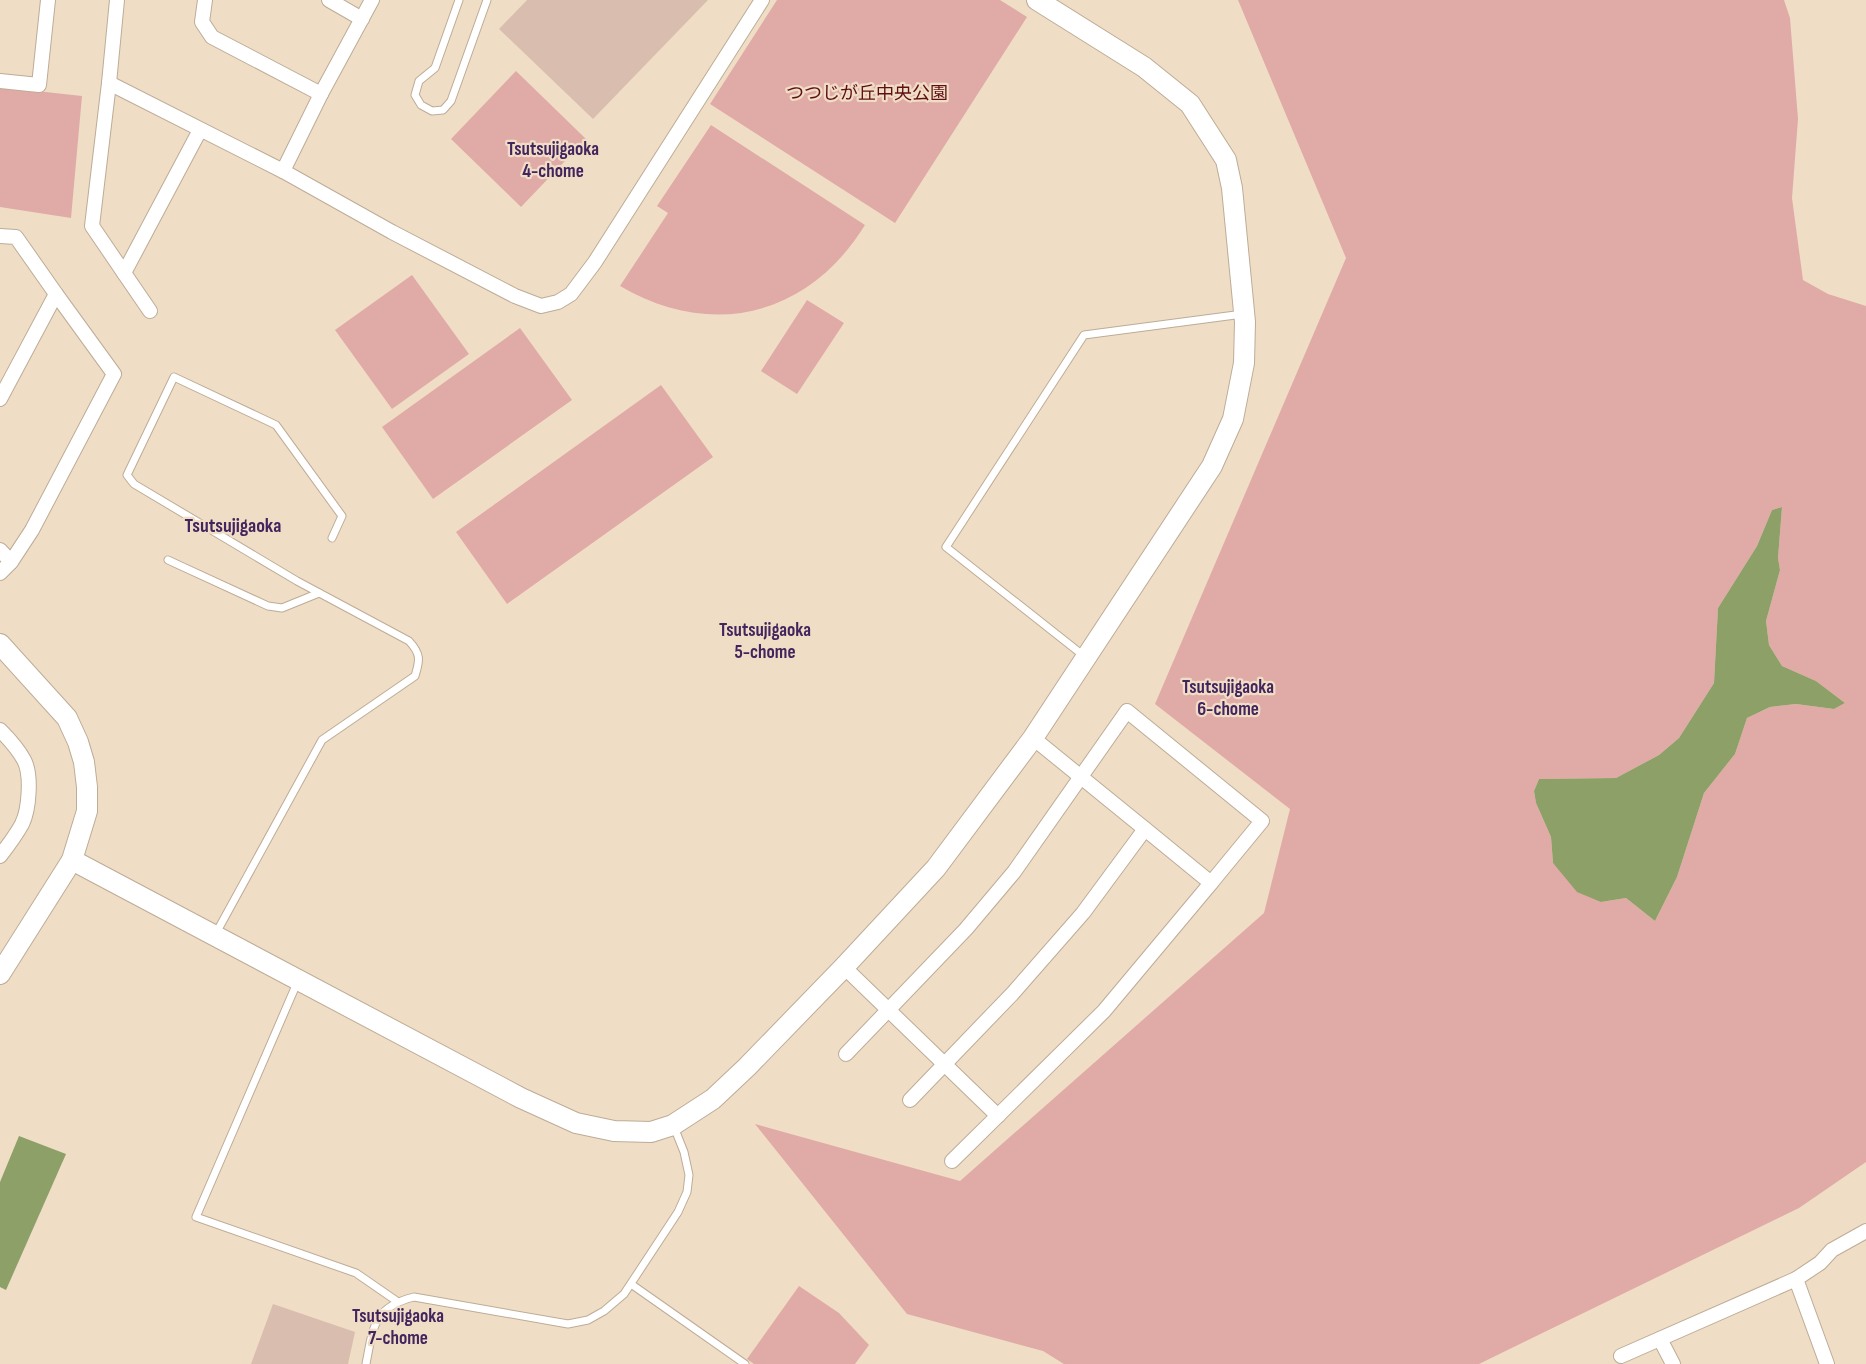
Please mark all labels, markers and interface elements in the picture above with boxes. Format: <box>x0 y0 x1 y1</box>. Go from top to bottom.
park label: つつじが丘中央公園 <box>786 83 948 104</box>
district label: Tsutsujigaoka 4-chome <box>507 138 599 183</box>
district label: Tsutsujigaoka <box>185 514 281 538</box>
district label: Tsutsujigaoka 5-chome <box>719 619 811 664</box>
district label: Tsutsujigaoka 6-chome <box>1182 676 1274 721</box>
district label: Tsutsujigaoka 7-chome <box>352 1305 444 1350</box>

